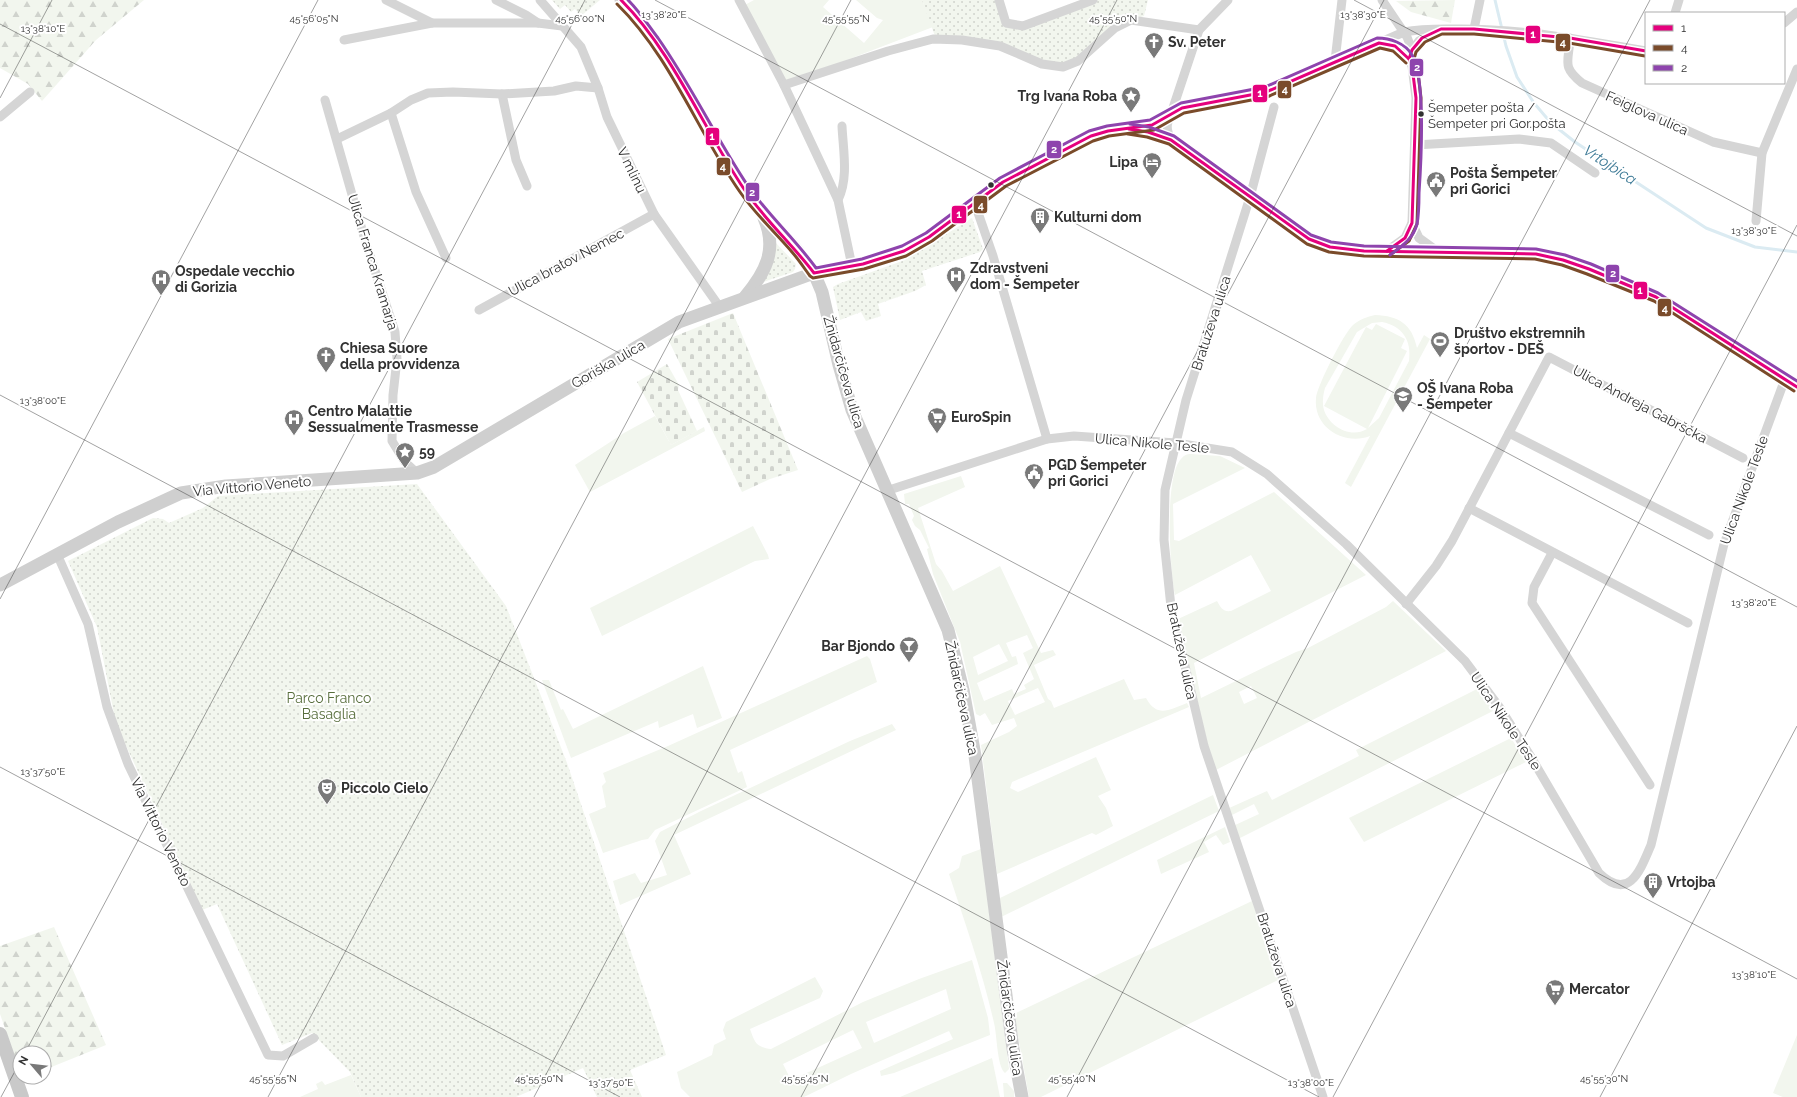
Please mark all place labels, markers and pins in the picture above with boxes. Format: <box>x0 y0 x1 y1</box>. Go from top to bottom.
church icon: Sv. Peter <box>1143 31 1165 59</box>
place label: Sv. Peter <box>1168 34 1226 50</box>
place icon: Trg Ivana Roba <box>1120 85 1142 113</box>
place label: Trg Ivana Roba <box>1018 88 1117 104</box>
place label: Šempeter pošta / Šempeter pri Gor.pošta <box>1428 99 1566 131</box>
marker: Šempeter pošta / Šempeter pri Gor.pošta <box>1416 109 1426 119</box>
hotel icon: Lipa <box>1141 151 1163 179</box>
place label: Lipa <box>1109 154 1138 170</box>
place label: Pošta Šempeter pri Gorici <box>1450 164 1558 197</box>
public building icon: Pošta Šempeter pri Gorici <box>1425 170 1447 198</box>
unlabelled marker <box>986 180 996 190</box>
building icon: Kulturni dom <box>1029 206 1051 234</box>
place label: Kulturni dom <box>1054 209 1142 225</box>
place label: Zdravstveni dom - Šempeter <box>970 260 1080 292</box>
place label: Ospedale vecchio di Gorizia <box>175 263 295 295</box>
hospital icon: Zdravstveni dom - Šempeter <box>945 265 967 293</box>
hospital icon: Ospedale vecchio di Gorizia <box>150 268 172 296</box>
place label: Društvo ekstremnih športov - DEŠ <box>1454 325 1585 357</box>
sports icon: Društvo ekstremnih športov - DEŠ <box>1429 330 1451 358</box>
place label: Chiesa Suore della provvidenza <box>340 340 460 372</box>
church icon: Chiesa Suore della provvidenza <box>315 345 337 373</box>
place label: OŠ Ivana Roba - Šempeter <box>1417 379 1513 412</box>
school or university icon: OŠ Ivana Roba - Šempeter <box>1392 385 1414 413</box>
place label: Centro Malattie Sessualmente Trasmesse <box>308 403 479 435</box>
supermarket icon: EuroSpin <box>926 406 948 434</box>
hospital icon: Centro Malattie Sessualmente Trasmesse <box>283 408 305 436</box>
place label: EuroSpin <box>951 409 1011 425</box>
place icon: 59 <box>394 441 416 469</box>
place label: 59 <box>419 444 435 460</box>
place label: PGD Šempeter pri Gorici <box>1048 456 1147 489</box>
public building icon: PGD Šempeter pri Gorici <box>1023 462 1045 490</box>
bar icon: Bar Bjondo <box>898 635 920 663</box>
place label: Bar Bjondo <box>821 638 896 654</box>
theatre icon: Piccolo Cielo <box>316 777 338 805</box>
place label: Piccolo Cielo <box>341 780 429 796</box>
building icon: Vrtojba <box>1642 871 1664 899</box>
place label: Vrtojba <box>1667 874 1716 890</box>
supermarket icon: Mercator <box>1544 978 1566 1006</box>
place label: Mercator <box>1569 981 1630 997</box>

